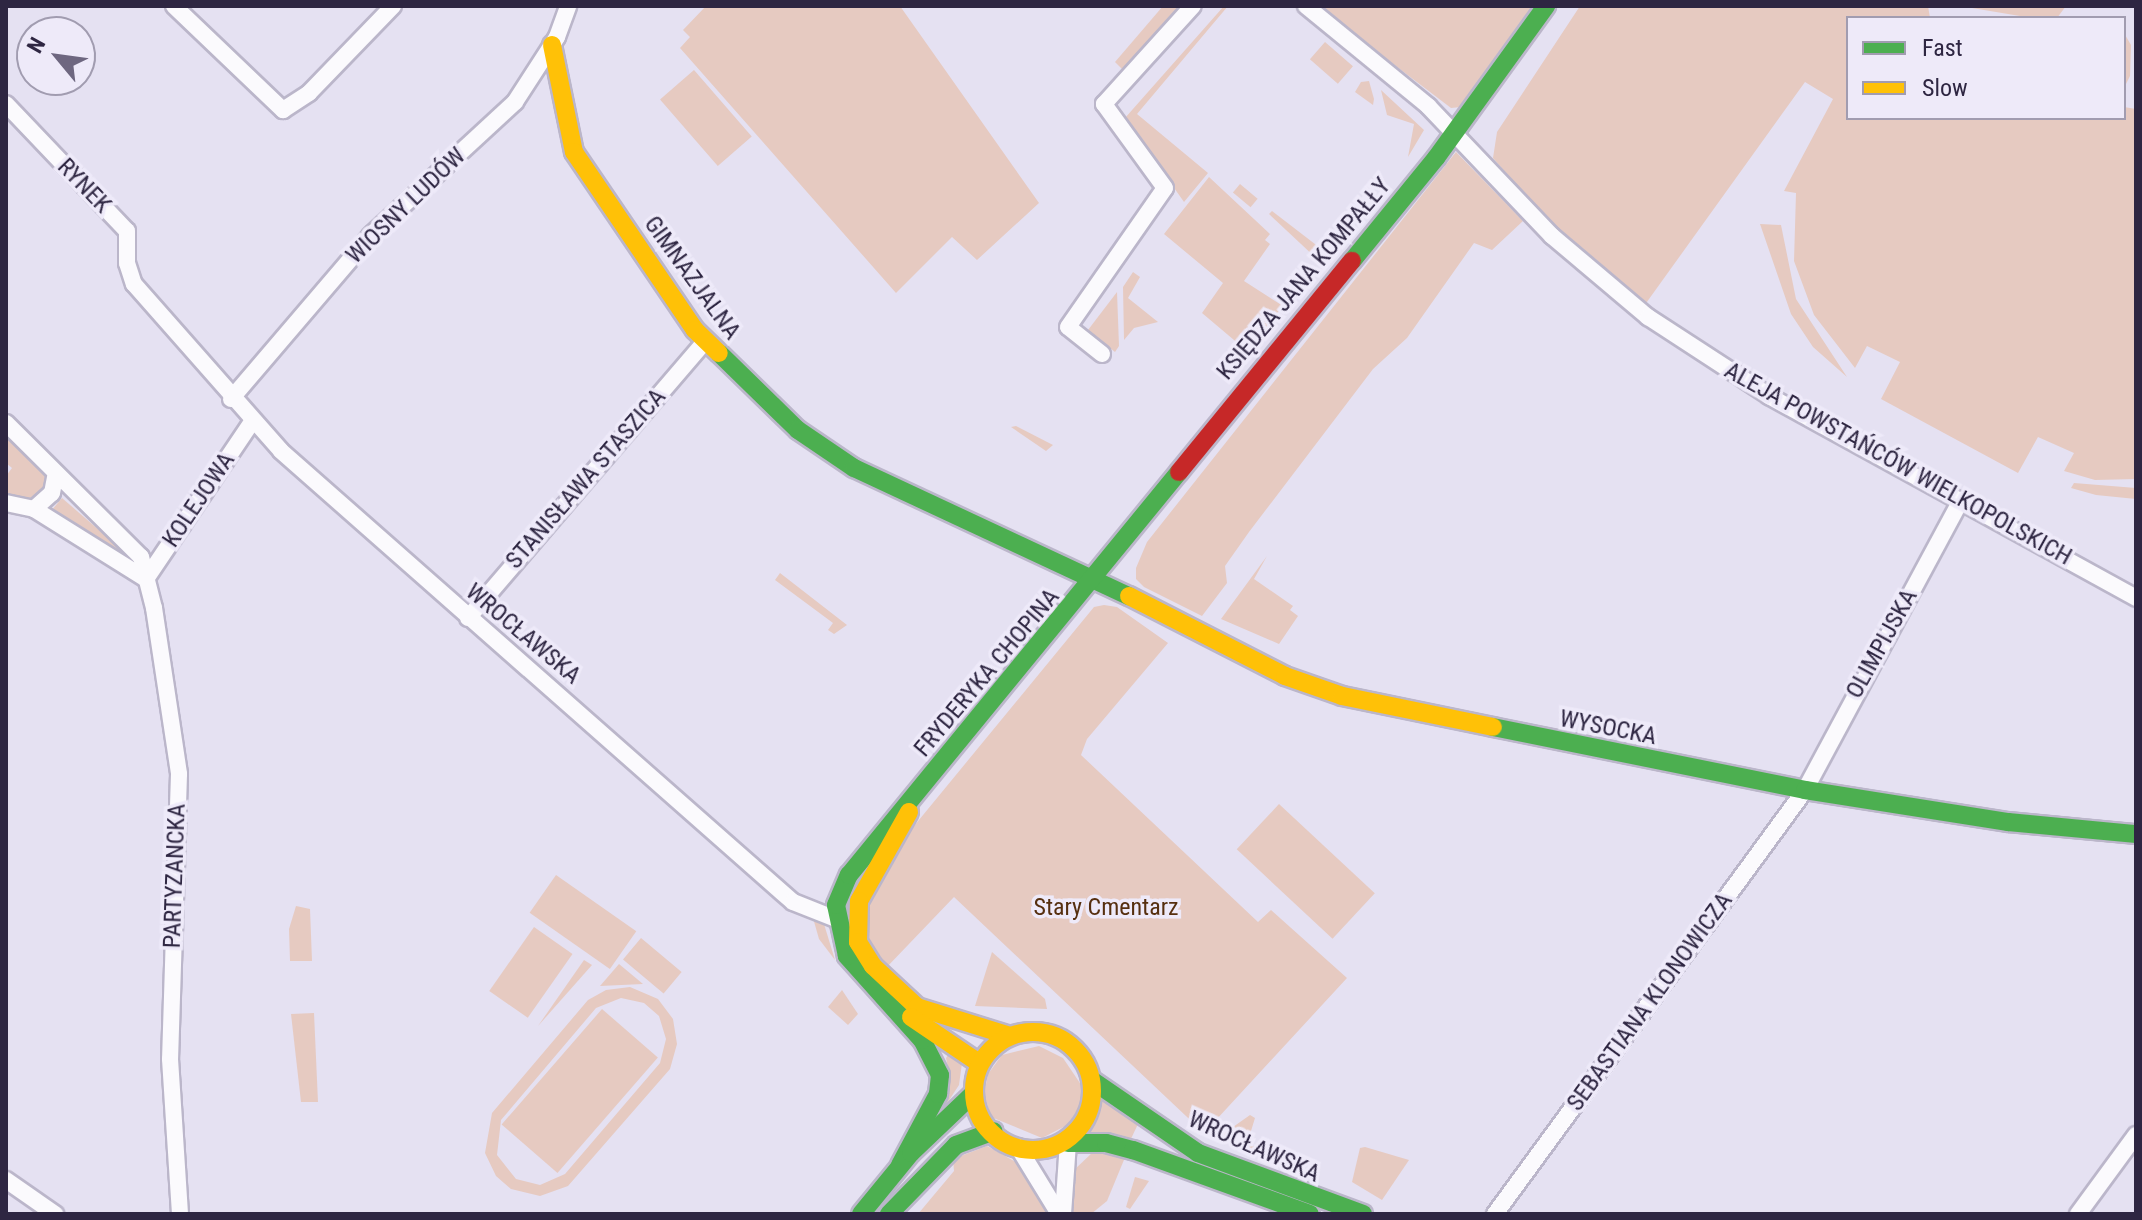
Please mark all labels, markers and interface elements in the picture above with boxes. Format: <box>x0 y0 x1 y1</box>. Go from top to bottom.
north arrow <box>16 16 96 96</box>
legend <box>1846 16 2126 120</box>
text: N <box>22 33 51 57</box>
text: Fast <box>1922 34 1963 62</box>
text: Slow <box>1922 74 1968 102</box>
street label: WIOSNY LUDÓW <box>340 142 472 270</box>
street label: RYNEK <box>51 153 117 219</box>
street label: KSIĘDZA JANA KOMPAŁŁY <box>1211 172 1397 386</box>
street label: GIMNAZJALNA <box>638 211 746 345</box>
street label: ALEJA POWSTAŃCÓW WIELKOPOLSKICH <box>1719 356 2077 572</box>
street label: STANISŁAWA STASZICA <box>500 383 672 575</box>
street label: KOLEJOWA <box>157 447 241 553</box>
street label: WROCŁAWSKA <box>460 578 586 690</box>
street label: FRYDERYKA CHOPINA <box>908 583 1066 763</box>
street label: OLIMPIJSKA <box>1840 584 1924 704</box>
street label: WYSOCKA <box>1557 705 1659 751</box>
street label: PARTYZANCKA <box>158 803 192 949</box>
street label: SEBASTIANA KLONOWICZA <box>1561 887 1739 1117</box>
park label: Stary Cmentarz <box>1033 894 1179 922</box>
street label: WROCŁAWSKA <box>1184 1105 1324 1189</box>

